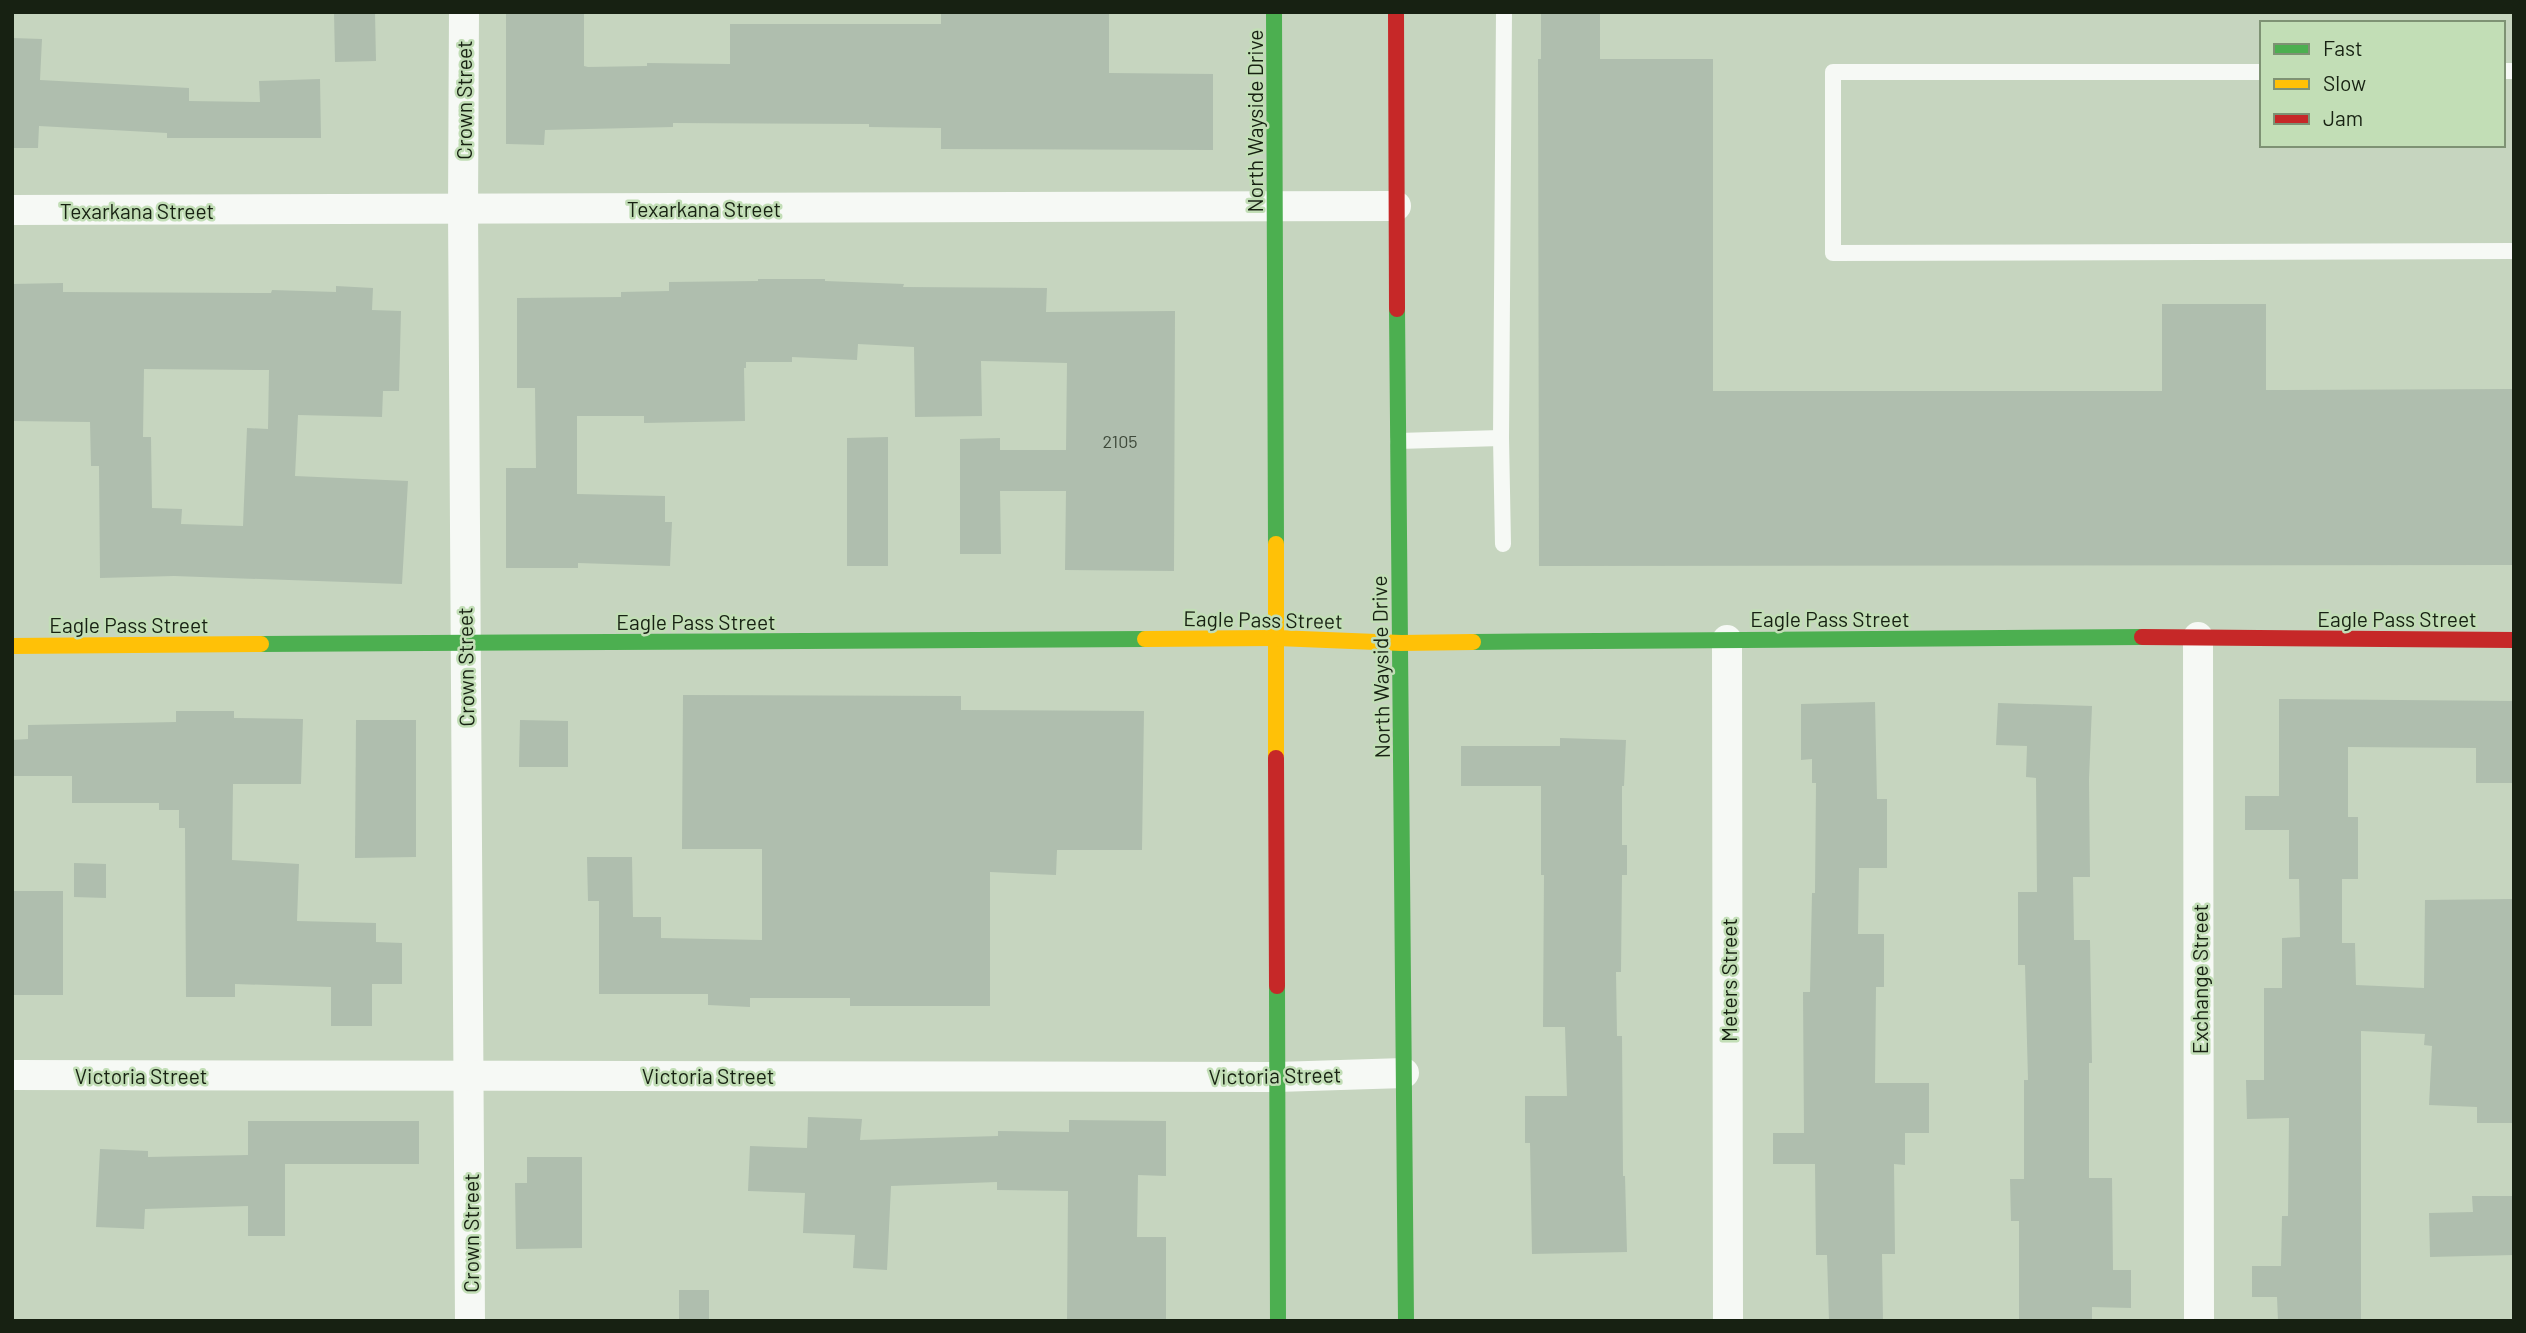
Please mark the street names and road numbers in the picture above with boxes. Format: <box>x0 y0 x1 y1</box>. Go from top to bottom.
street label: North Wayside Drive <box>1242 30 1267 212</box>
street label: Crown Street <box>451 40 476 160</box>
street label: Texarkana Street <box>627 196 781 221</box>
street label: Texarkana Street <box>60 198 214 223</box>
street label: North Wayside Drive <box>1366 575 1394 759</box>
street label: Eagle Pass Street <box>1183 605 1343 633</box>
street label: Eagle Pass Street <box>1750 606 1910 631</box>
street label: Eagle Pass Street <box>2317 606 2477 631</box>
street label: Crown Street <box>451 607 479 727</box>
street label: Eagle Pass Street <box>616 609 776 634</box>
street label: Eagle Pass Street <box>49 612 209 637</box>
street label: Exchange Street <box>2187 904 2212 1054</box>
street label: Meters Street <box>1716 918 1741 1042</box>
street label: Victoria Street <box>1208 1061 1342 1089</box>
street label: Victoria Street <box>75 1063 207 1088</box>
street label: Victoria Street <box>642 1063 774 1088</box>
street label: Crown Street <box>458 1173 483 1293</box>

